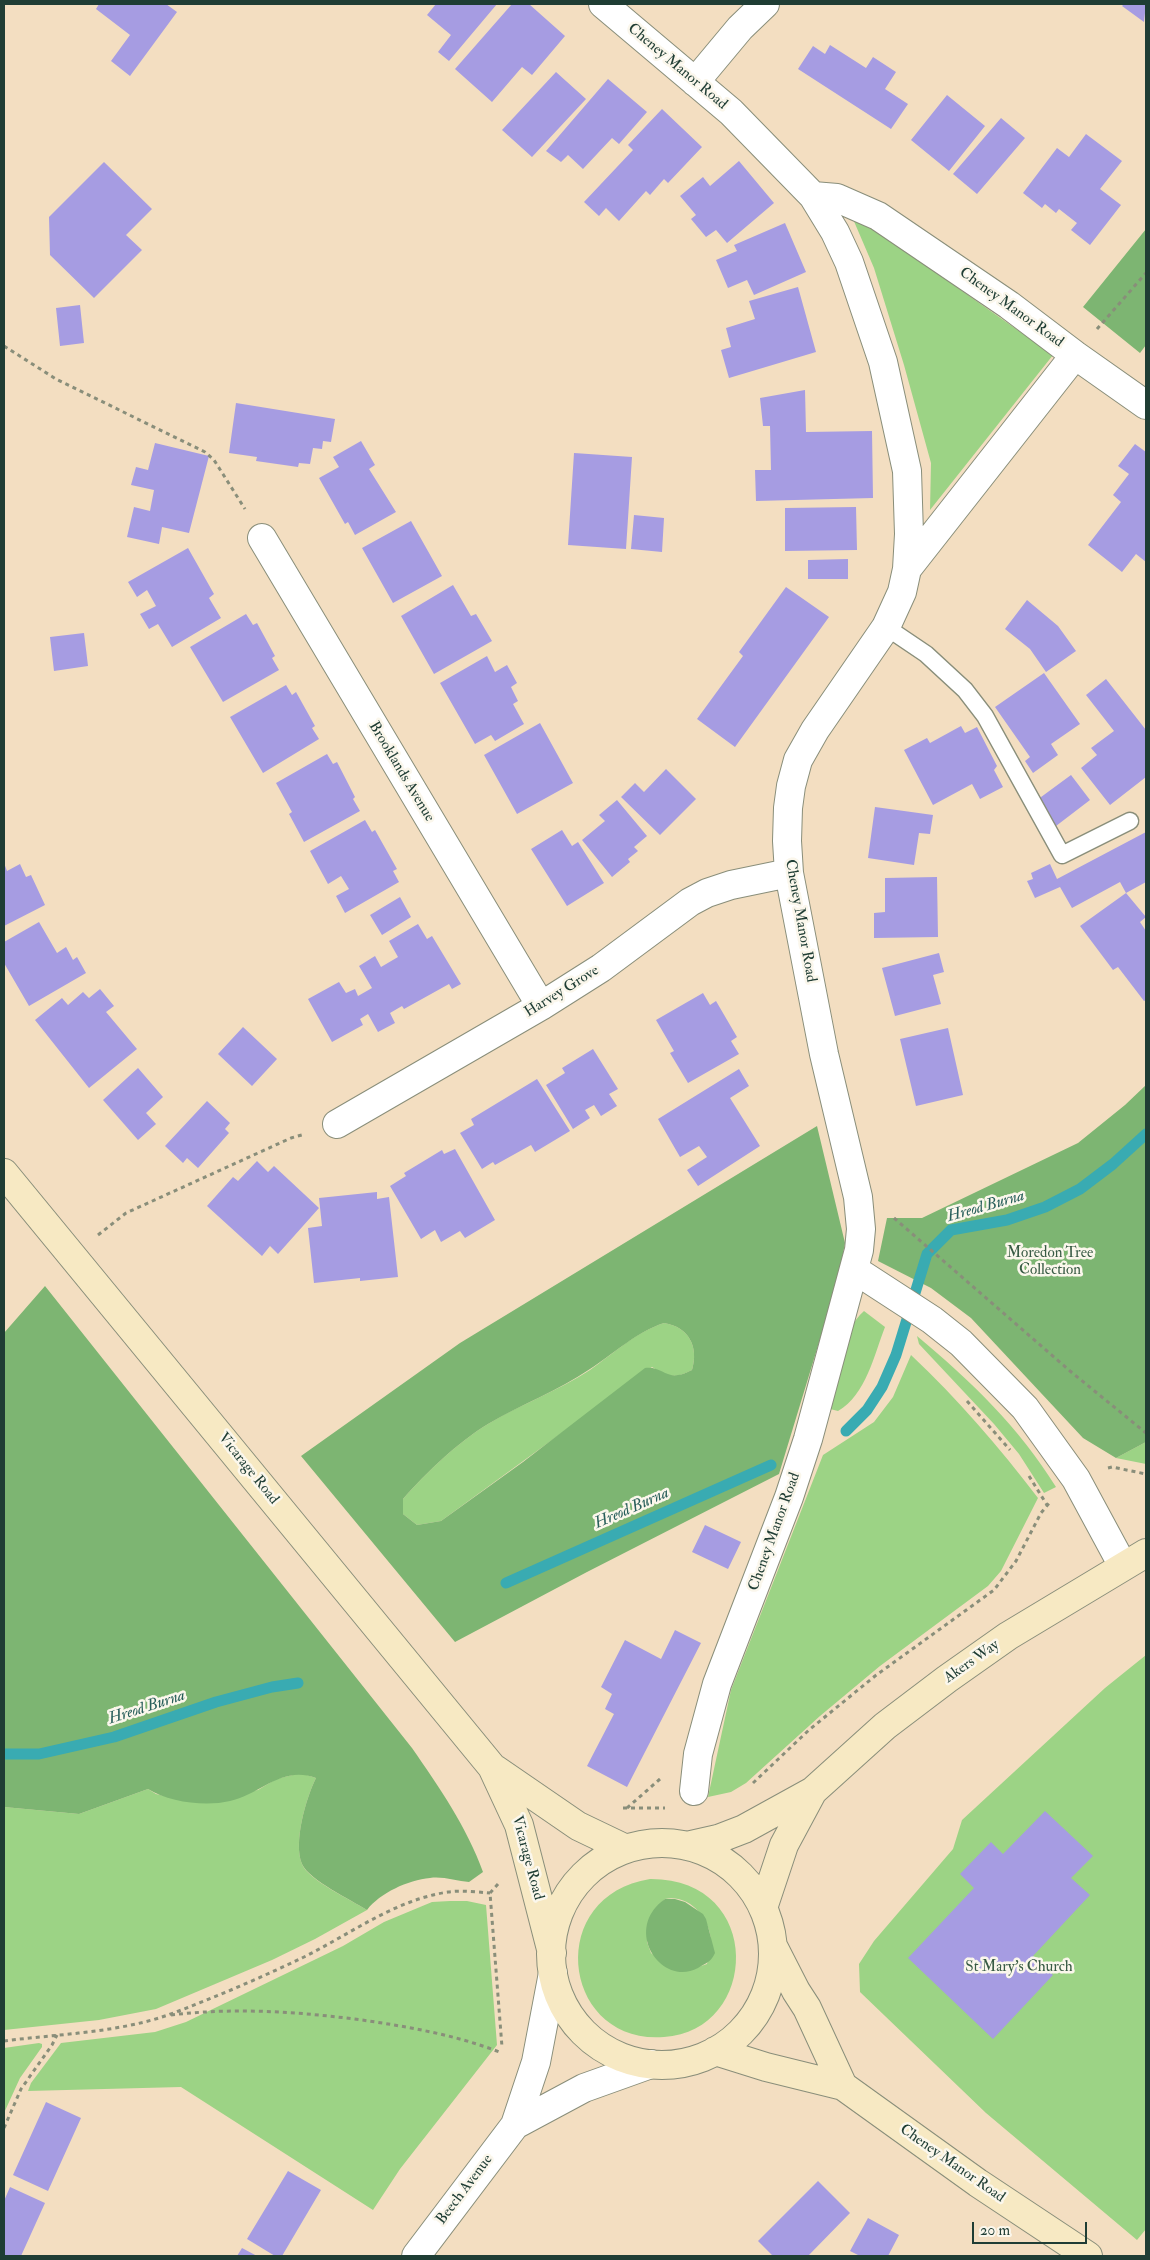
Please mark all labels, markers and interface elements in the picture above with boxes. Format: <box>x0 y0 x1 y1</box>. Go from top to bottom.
street label: Cheney Manor Road <box>624 20 730 114</box>
street label: Cheney Manor Road <box>955 264 1067 352</box>
street label: Brooklands Avenue <box>364 719 438 825</box>
street label: Cheney Manor Road <box>780 858 820 984</box>
street label: Harvey Grove <box>521 962 603 1022</box>
water label: Hreod Burna <box>945 1187 1027 1227</box>
park label: Moredon Tree Collection <box>1007 1245 1093 1280</box>
street label: Vicarage Road <box>214 1430 282 1508</box>
street label: Cheney Manor Road <box>745 1470 805 1594</box>
water label: Hreod Burna <box>592 1484 672 1534</box>
street label: Akers Way <box>941 1637 1003 1687</box>
water label: Hreod Burna <box>106 1687 188 1729</box>
street label: Vicarage Road <box>507 1814 547 1902</box>
park label: St Mary's Church <box>965 1959 1073 1977</box>
street label: Cheney Manor Road <box>896 2121 1008 2207</box>
street label: Beech Avenue <box>433 2151 497 2229</box>
scale bar <box>975 2212 1090 2244</box>
text: 20 m <box>980 2221 1010 2240</box>

